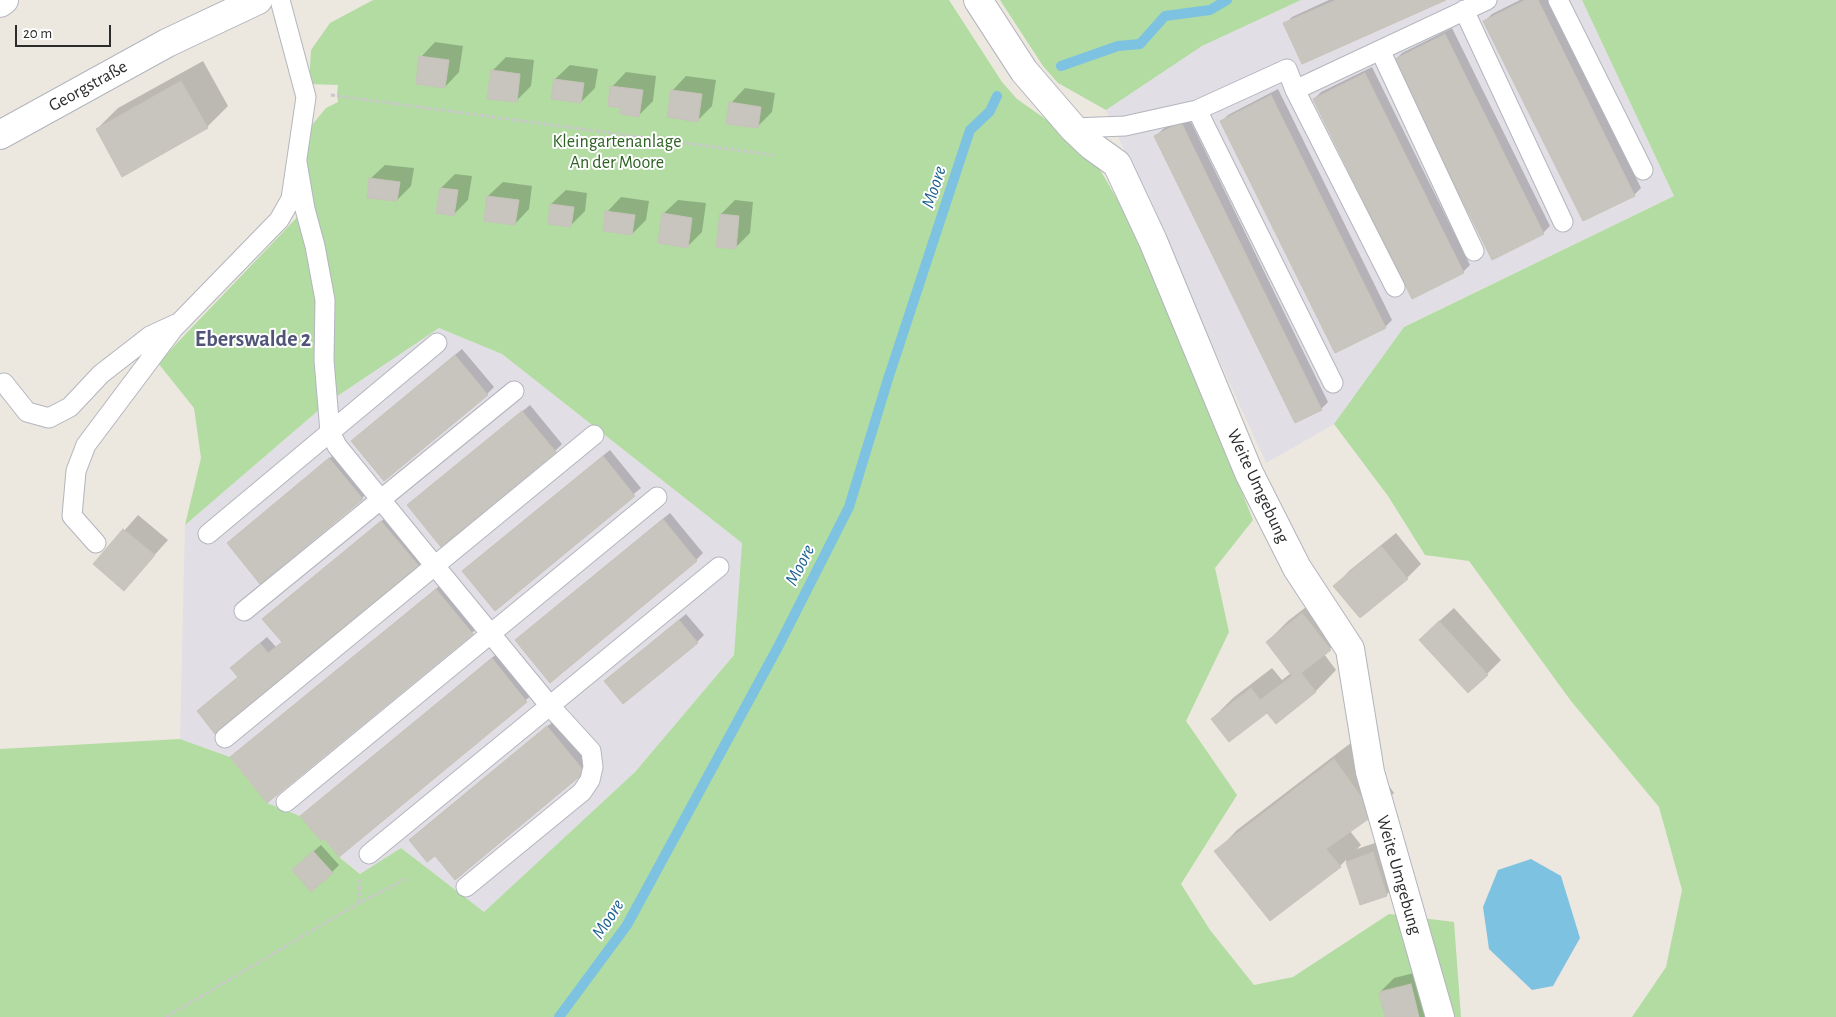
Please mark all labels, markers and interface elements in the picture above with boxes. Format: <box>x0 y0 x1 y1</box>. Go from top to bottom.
scale bar <box>18 15 114 47</box>
text: 20 m <box>23 26 52 41</box>
street label: Georgstraße <box>45 56 131 116</box>
park label: Kleingartenanlage An der Moore <box>552 131 682 173</box>
water label: Moore <box>917 163 951 211</box>
district label: Eberswalde 2 <box>195 326 311 352</box>
street label: Weite Umgebung <box>1222 426 1294 546</box>
water label: Moore <box>780 541 820 589</box>
street label: Weite Umgebung <box>1372 813 1426 937</box>
water label: Moore <box>587 895 629 943</box>

